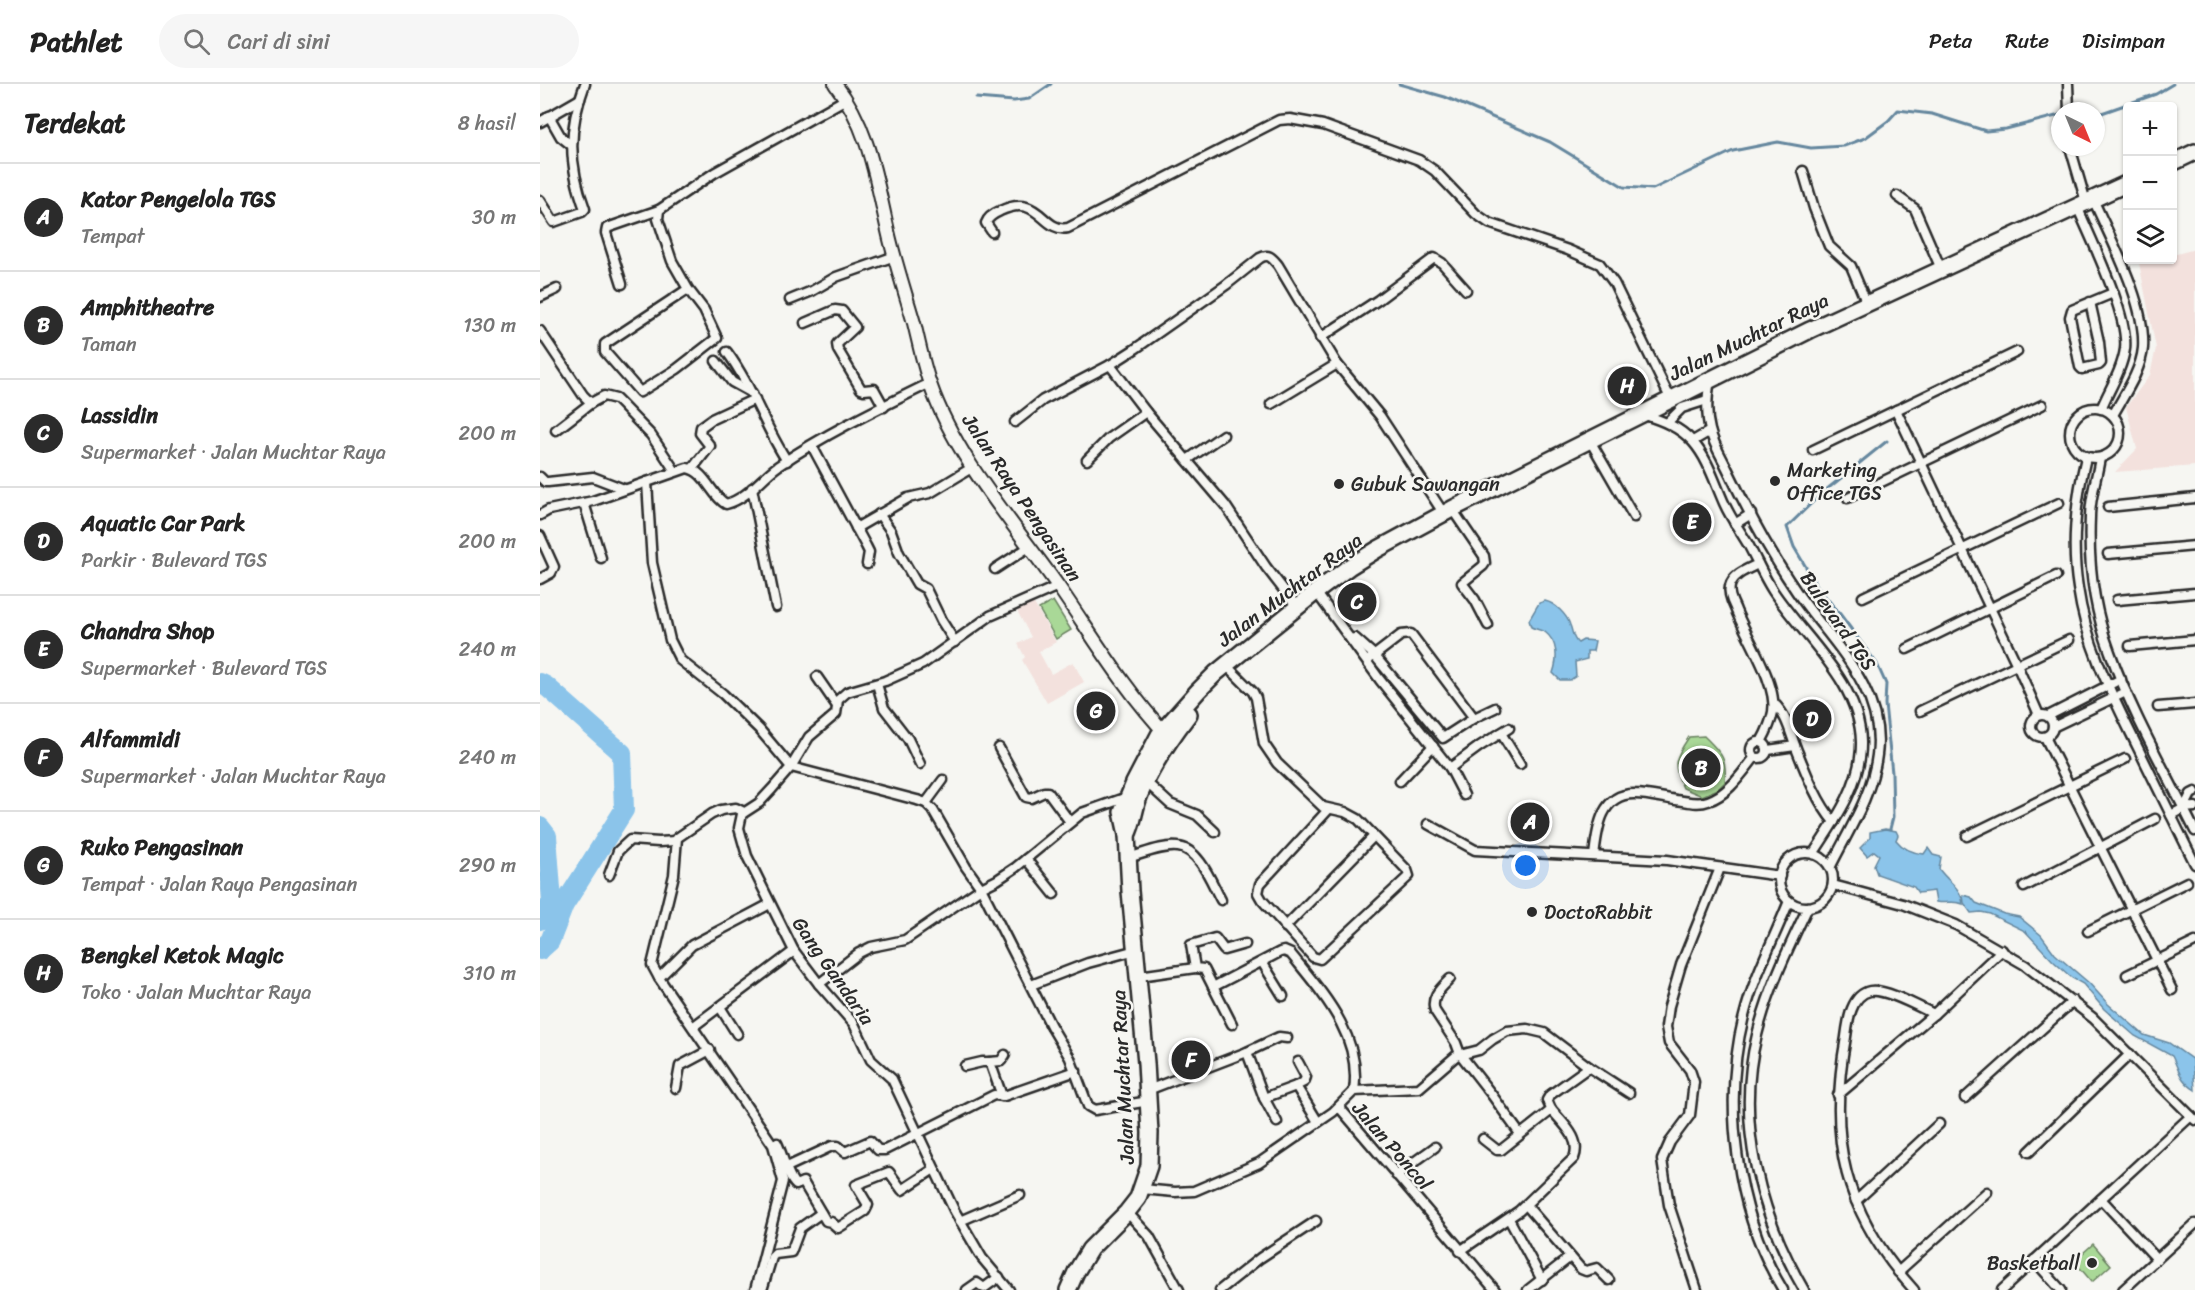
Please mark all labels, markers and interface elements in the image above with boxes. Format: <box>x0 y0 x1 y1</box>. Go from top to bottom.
search box <box>159 14 579 68</box>
text: Pathlet <box>30 17 123 66</box>
text: Cari di sini <box>228 22 330 61</box>
text: Peta <box>1929 22 1972 60</box>
text: Rute <box>2005 22 2049 60</box>
text: Disimpan <box>2082 22 2165 60</box>
icon: search <box>180 25 213 58</box>
text: Terdekat <box>24 100 125 146</box>
north arrow <box>2051 102 2105 156</box>
map controls <box>2123 102 2177 264</box>
button: + <box>2123 102 2177 156</box>
text: 8 hasil <box>458 106 516 141</box>
button: − <box>2123 156 2177 210</box>
text: Kator Pengelola TGS <box>81 180 276 219</box>
text: A <box>37 200 50 235</box>
text: 30 m <box>472 200 516 235</box>
button: layers <box>2123 210 2177 264</box>
text: Tempat <box>81 219 145 254</box>
street label: Jalan Muchtar Raya <box>1662 283 1835 391</box>
text: Amphitheatre <box>81 288 214 327</box>
text: B <box>37 308 50 343</box>
text: 130 m <box>463 308 516 343</box>
text: Taman <box>81 327 137 362</box>
pin: H <box>1608 364 1646 408</box>
text: Lassidin <box>81 396 158 435</box>
street label: Jalan Raya Pengasinan <box>952 406 1092 590</box>
text: C <box>37 416 50 451</box>
text: 200 m <box>459 416 516 451</box>
text: Supermarket · Jalan Muchtar Raya <box>81 435 386 470</box>
place label: Marketing Office TGS <box>1787 453 1882 511</box>
place label: Gubuk Sawangan <box>1351 467 1500 502</box>
marker: Marketing Office TGS <box>1768 474 1782 488</box>
marker: Gubuk Sawangan <box>1332 477 1346 491</box>
pin: E <box>1672 500 1712 544</box>
text: Aquatic Car Park <box>81 504 246 543</box>
text: D <box>38 524 49 559</box>
text: 200 m <box>459 524 516 559</box>
street label: Jalan Muchtar Raya <box>1209 524 1370 657</box>
text: Parkir · Bulevard TGS <box>81 543 267 578</box>
street label: Bulevard TGS <box>1790 564 1886 679</box>
pin: C <box>1338 580 1376 624</box>
text: Chandra Shop <box>81 612 214 651</box>
text: E <box>38 632 49 667</box>
text: 240 m <box>459 632 516 667</box>
text: Supermarket · Bulevard TGS <box>81 651 327 686</box>
pin: G <box>1076 688 1116 734</box>
pin: D <box>1792 696 1832 742</box>
text: Alfammidi <box>81 720 180 759</box>
text: F <box>38 740 49 775</box>
text: 240 m <box>459 740 516 775</box>
pin: B <box>1682 746 1720 790</box>
text: Supermarket · Jalan Muchtar Raya <box>81 759 386 794</box>
pin: A <box>1510 800 1550 844</box>
text: Ruko Pengasinan <box>81 828 243 867</box>
text: G <box>37 848 50 883</box>
text: 290 m <box>459 848 516 883</box>
your location <box>1511 851 1540 880</box>
text: Tempat · Jalan Raya Pengasinan <box>81 867 357 902</box>
place label: DoctoRabbit <box>1544 895 1653 930</box>
marker: DoctoRabbit <box>1525 905 1539 919</box>
street label: Gang Gandaria <box>782 909 884 1034</box>
text: Bengkel Ketok Magic <box>81 936 284 975</box>
text: H <box>36 956 51 991</box>
text: 310 m <box>463 956 516 991</box>
text: Toko · Jalan Muchtar Raya <box>81 975 311 1010</box>
street label: Jalan Muchtar Raya <box>1101 989 1145 1166</box>
pin: F <box>1172 1038 1210 1082</box>
street label: Jalan Poncol <box>1342 1092 1442 1200</box>
place label: Basketball <box>1987 1246 2080 1281</box>
marker: Basketball <box>2085 1256 2099 1270</box>

